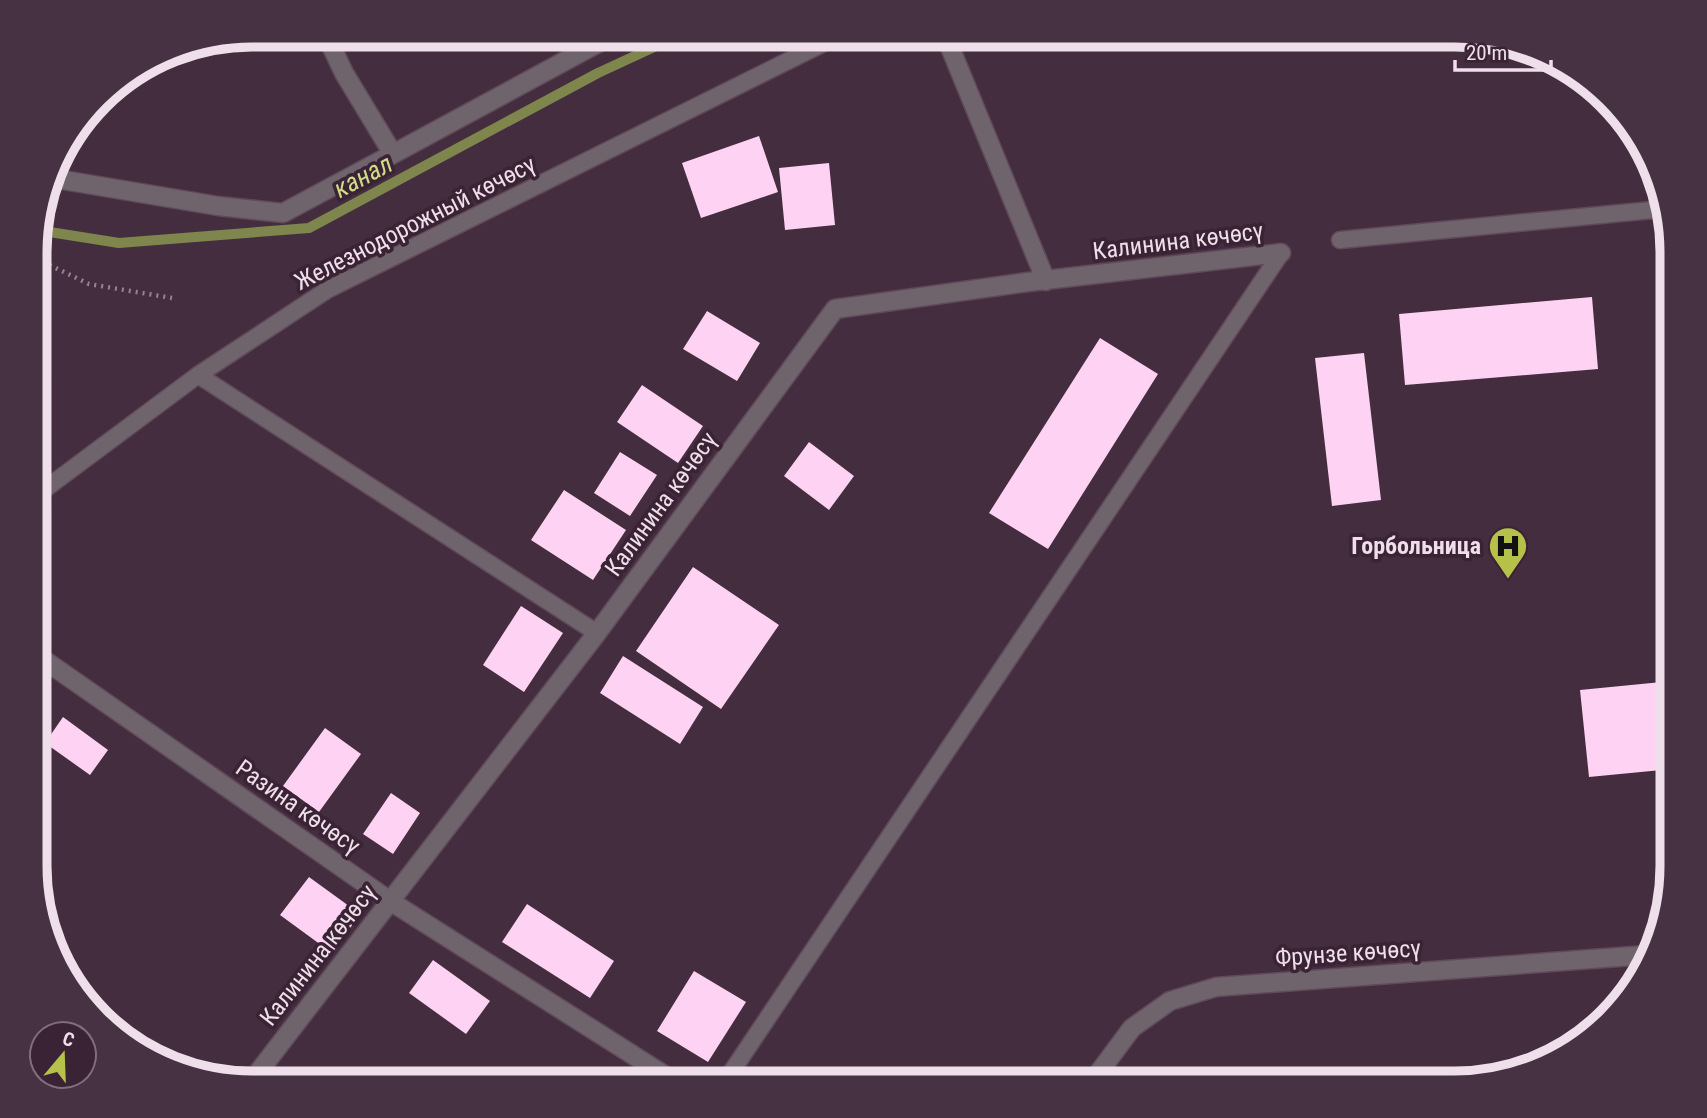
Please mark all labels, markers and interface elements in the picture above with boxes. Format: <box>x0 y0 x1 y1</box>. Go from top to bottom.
scale bar <box>1455 28 1551 72</box>
text: 20 m <box>1466 41 1507 65</box>
water label: канал <box>329 148 398 204</box>
street label: Железнодорожный көчөсү <box>290 150 541 296</box>
street label: Калинина көчөсү <box>1091 217 1265 265</box>
street label: Калинина көчөсү <box>599 426 723 582</box>
hospital icon: Горбольница <box>1487 525 1529 580</box>
place label: Горбольница <box>1351 532 1481 560</box>
street label: Разина көчөсү <box>230 754 366 860</box>
street label: Калинина көчөсү <box>254 879 382 1031</box>
street label: Фрунзе көчөсү <box>1274 934 1422 972</box>
north arrow <box>28 1020 98 1090</box>
text: С <box>60 1027 77 1052</box>

